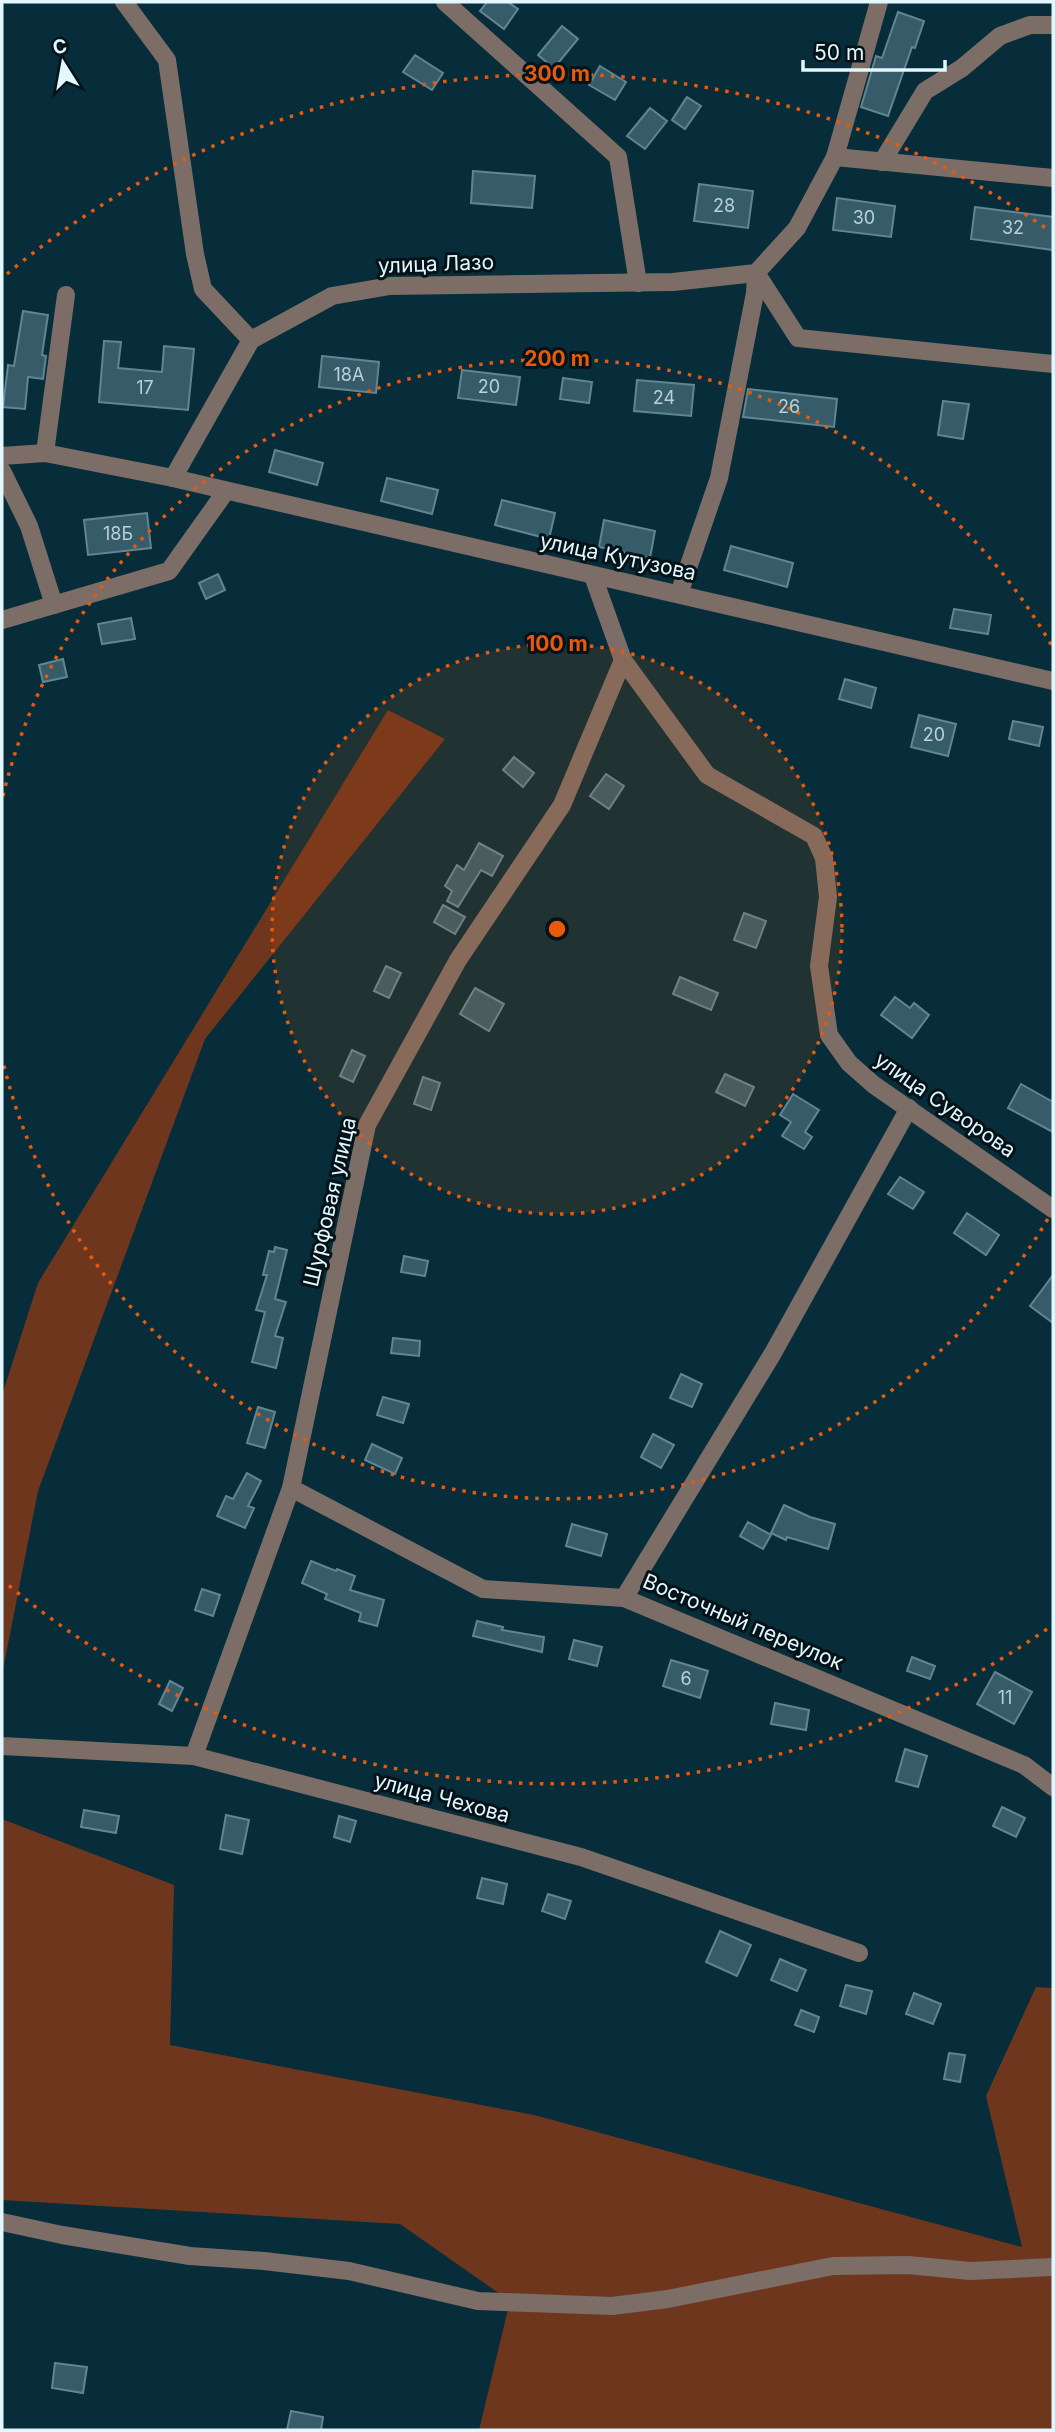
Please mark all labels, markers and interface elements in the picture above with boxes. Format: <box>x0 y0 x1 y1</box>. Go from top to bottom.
north arrow <box>28 28 98 98</box>
scale bar <box>803 28 945 72</box>
text: С <box>51 34 69 59</box>
text: 50 m <box>814 40 864 65</box>
text: 300 m <box>524 61 590 86</box>
house number: 28 <box>713 195 735 216</box>
house number: 30 <box>853 207 875 228</box>
house number: 32 <box>1002 217 1024 238</box>
street label: улица Лазо <box>378 249 494 278</box>
text: 200 m <box>524 346 590 371</box>
house number: 18А <box>334 364 364 385</box>
house number: 20 <box>478 376 500 397</box>
house number: 17 <box>136 377 154 398</box>
house number: 24 <box>653 387 675 408</box>
house number: 26 <box>778 396 800 417</box>
house number: 18Б <box>103 523 133 544</box>
street label: улица Кутузова <box>538 528 699 585</box>
text: 100 m <box>526 631 588 656</box>
house number: 20 <box>923 724 945 745</box>
centre of rings <box>545 917 569 941</box>
street label: улица Суворова <box>870 1047 1021 1163</box>
street label: Шурфовая улица <box>298 1115 361 1289</box>
street label: Восточный переулок <box>639 1568 848 1675</box>
house number: 6 <box>680 1668 692 1689</box>
house number: 11 <box>998 1687 1012 1708</box>
street label: улица Чехова <box>372 1767 513 1828</box>

